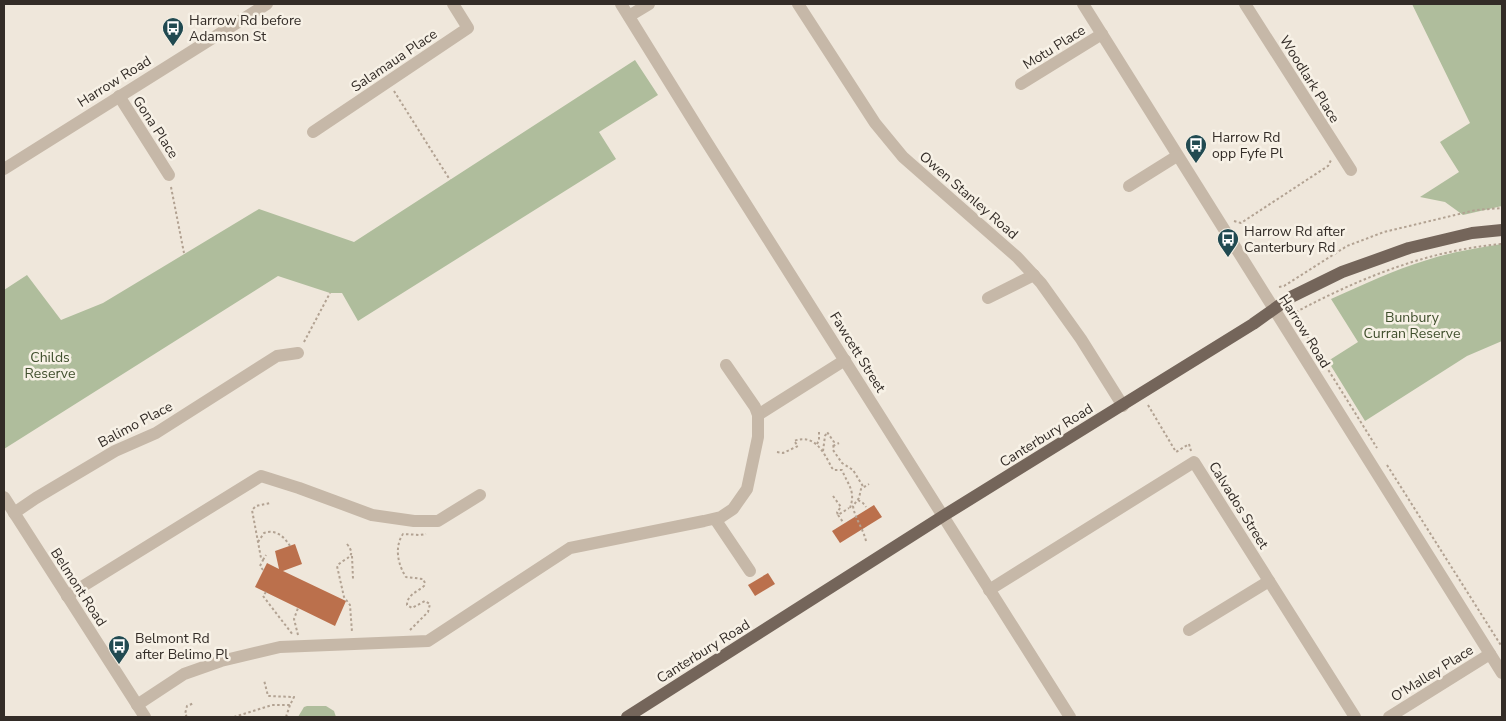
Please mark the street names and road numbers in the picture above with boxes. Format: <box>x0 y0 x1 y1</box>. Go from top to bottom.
street label: Motu Place <box>1019 21 1089 74</box>
street label: Salamaua Place <box>347 25 441 96</box>
street label: Woodlark Place <box>1275 32 1344 127</box>
street label: Harrow Road <box>74 51 155 112</box>
street label: Gona Place <box>128 92 183 162</box>
street label: Owen Stanley Road <box>915 147 1022 244</box>
street label: Harrow Road <box>1274 291 1335 372</box>
street label: Fawcett Street <box>825 308 890 396</box>
street label: Balimo Place <box>95 397 176 452</box>
street label: Canterbury Road <box>996 399 1097 472</box>
street label: Calvados Street <box>1204 458 1273 553</box>
street label: Belmont Road <box>46 544 111 630</box>
street label: Canterbury Road <box>653 615 754 688</box>
street label: O'Malley Place <box>1387 641 1477 706</box>

